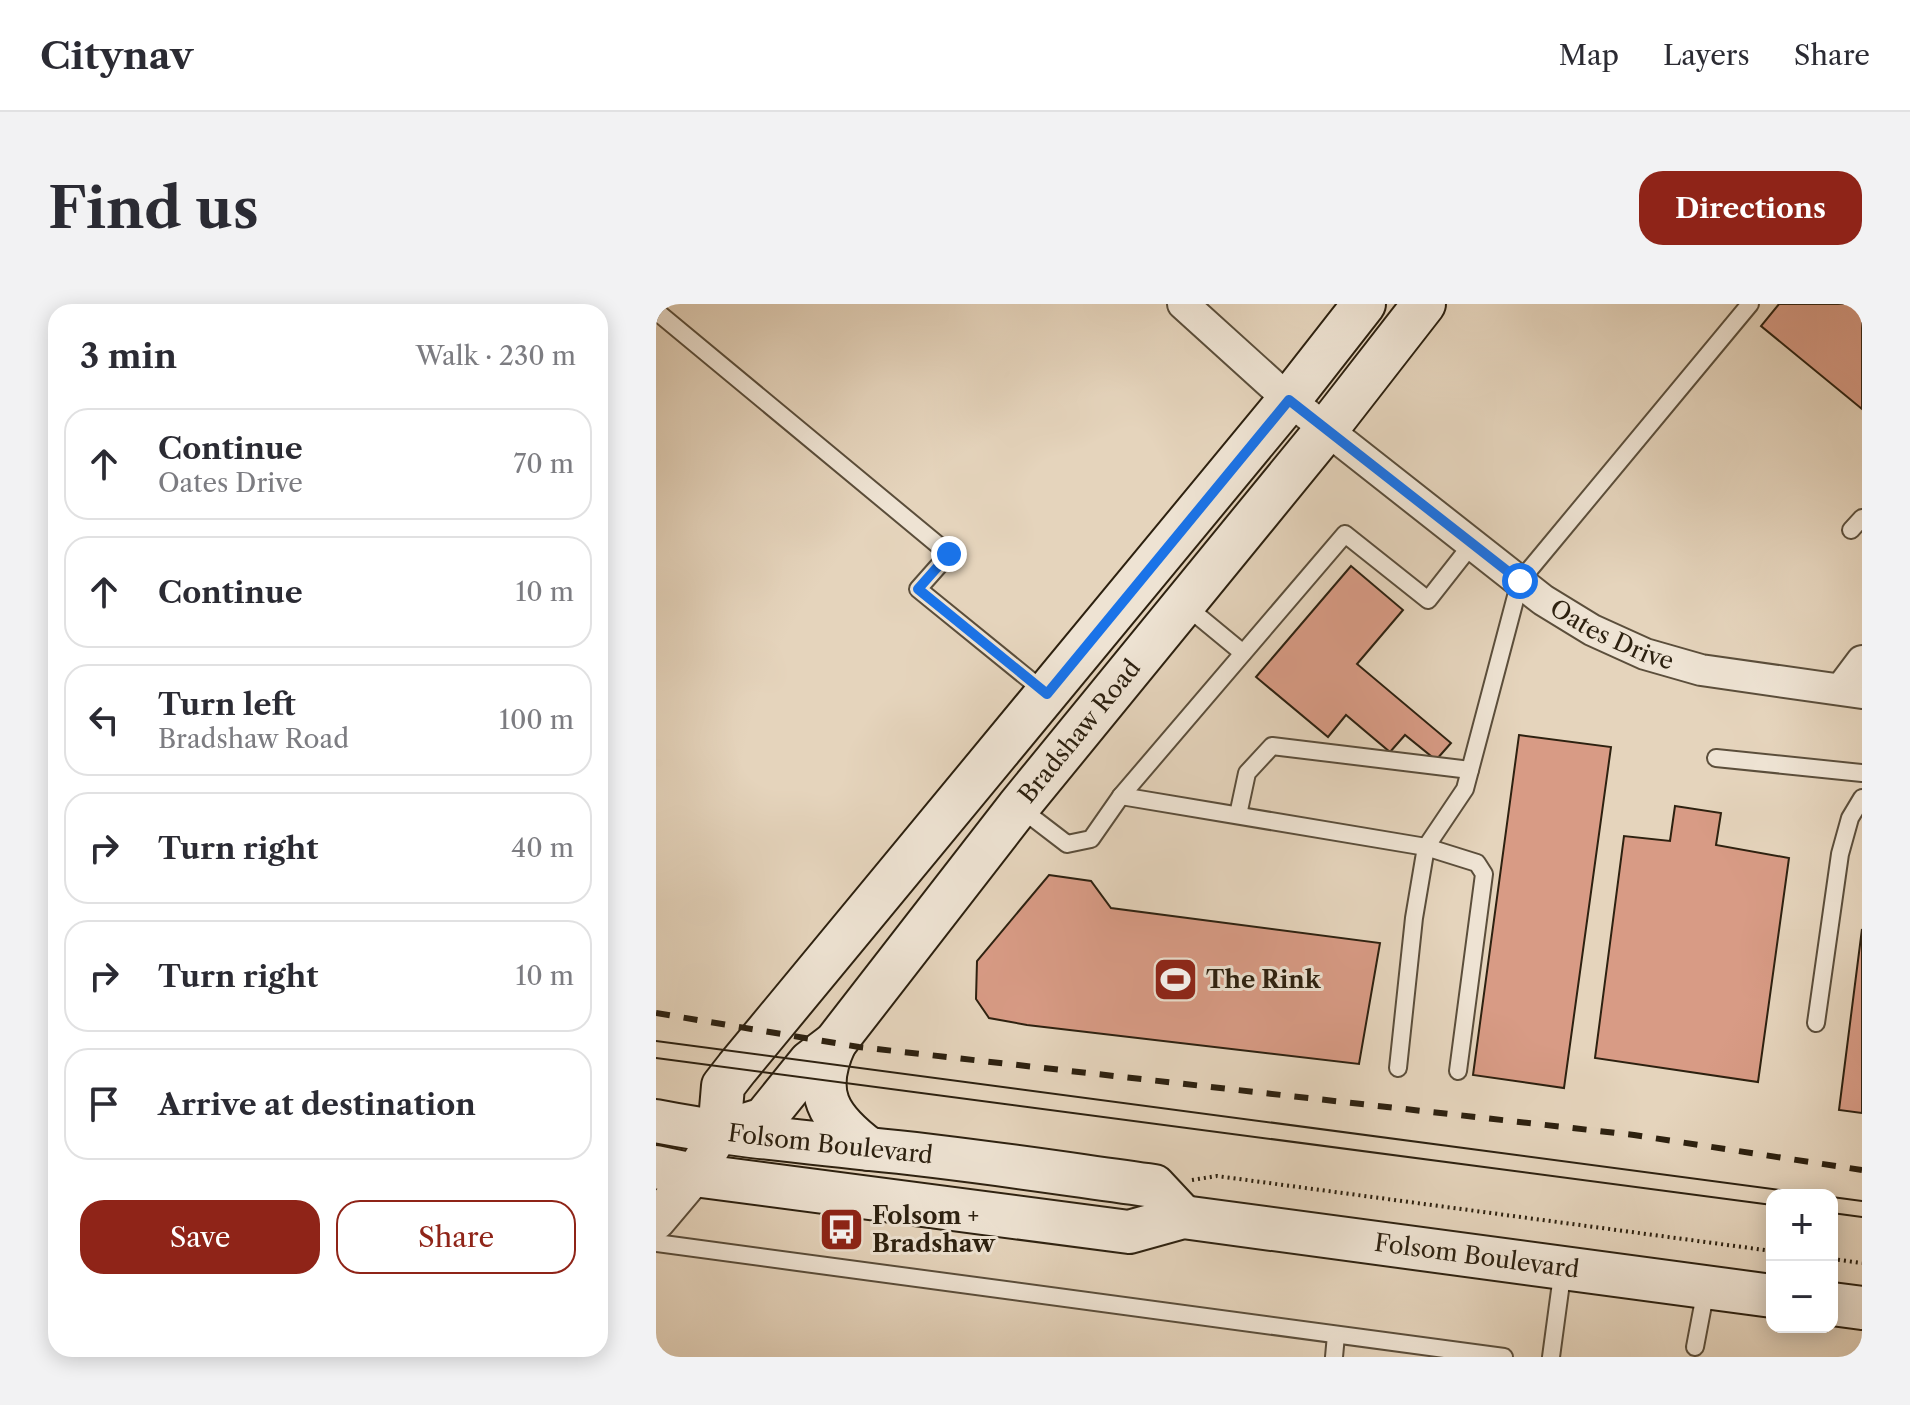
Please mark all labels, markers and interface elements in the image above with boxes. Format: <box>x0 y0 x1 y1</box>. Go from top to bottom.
text: Citynav <box>40 32 193 79</box>
text: Map <box>1559 38 1619 72</box>
text: Layers <box>1663 38 1750 72</box>
text: Share <box>1794 38 1870 72</box>
button: Directions <box>1639 171 1862 245</box>
text: Find us <box>48 174 259 243</box>
text: 3 min <box>80 335 177 377</box>
text: Walk · 230 m <box>416 340 576 372</box>
text: Continue <box>158 430 303 467</box>
icon: ahead <box>82 442 126 486</box>
text: 70 m <box>514 448 574 480</box>
text: Oates Drive <box>158 467 303 499</box>
route end <box>931 536 967 572</box>
route start <box>1502 563 1538 599</box>
icon: ahead <box>82 570 126 614</box>
text: Continue <box>158 574 303 611</box>
text: 10 m <box>515 576 574 608</box>
street label: Oates Drive <box>1545 593 1677 675</box>
street label: Bradshaw Road <box>1012 653 1147 809</box>
text: Turn left <box>158 686 295 723</box>
icon: left <box>82 698 126 742</box>
text: 100 m <box>499 704 574 736</box>
text: Bradshaw Road <box>158 723 349 755</box>
icon: right <box>82 826 126 870</box>
text: Turn right <box>158 830 318 867</box>
text: 40 m <box>511 832 574 864</box>
icon: right <box>82 954 126 998</box>
sports icon: The Rink <box>1151 956 1199 1004</box>
text: Turn right <box>158 958 318 995</box>
text: 10 m <box>515 960 574 992</box>
place label: The Rink <box>1206 965 1322 994</box>
icon: arrive <box>82 1082 126 1126</box>
text: Arrive at destination <box>158 1086 476 1123</box>
street label: Folsom Boulevard <box>726 1118 935 1170</box>
map controls <box>1766 1189 1838 1333</box>
button: + <box>1766 1189 1838 1261</box>
button: Save <box>80 1200 320 1274</box>
button: Share <box>336 1200 576 1274</box>
place label: Folsom + Bradshaw <box>872 1201 996 1258</box>
bus stop icon: Folsom + Bradshaw <box>817 1206 865 1254</box>
street label: Folsom Boulevard <box>1373 1228 1581 1284</box>
button: − <box>1766 1261 1838 1333</box>

